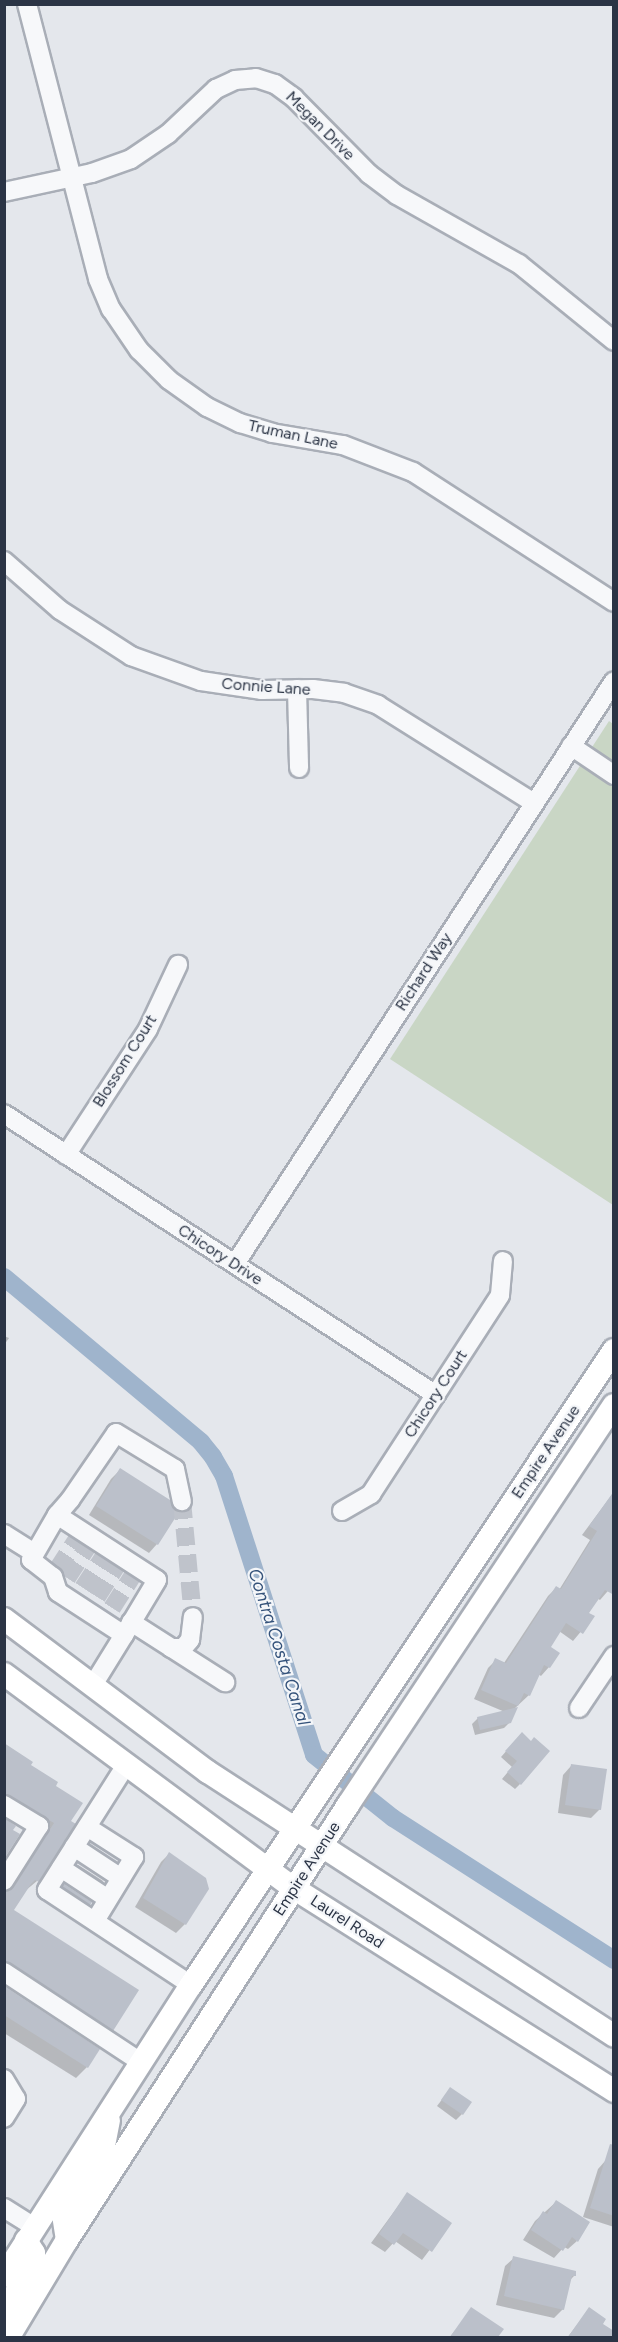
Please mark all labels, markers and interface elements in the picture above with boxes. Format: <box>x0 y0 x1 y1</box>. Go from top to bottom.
street label: Megan Drive <box>281 87 359 165</box>
street label: Truman Lane <box>246 416 340 454</box>
street label: Connie Lane <box>221 674 311 700</box>
street label: Richard Way <box>392 929 456 1015</box>
street label: Blossom Court <box>89 1011 161 1111</box>
street label: Chicory Drive <box>174 1221 266 1289</box>
street label: Chicory Court <box>400 1346 472 1442</box>
street label: Empire Avenue <box>508 1402 584 1502</box>
water label: Contra Costa Canal <box>243 1566 315 1728</box>
street label: Empire Avenue <box>269 1818 345 1920</box>
street label: Laurel Road <box>307 1891 387 1953</box>

